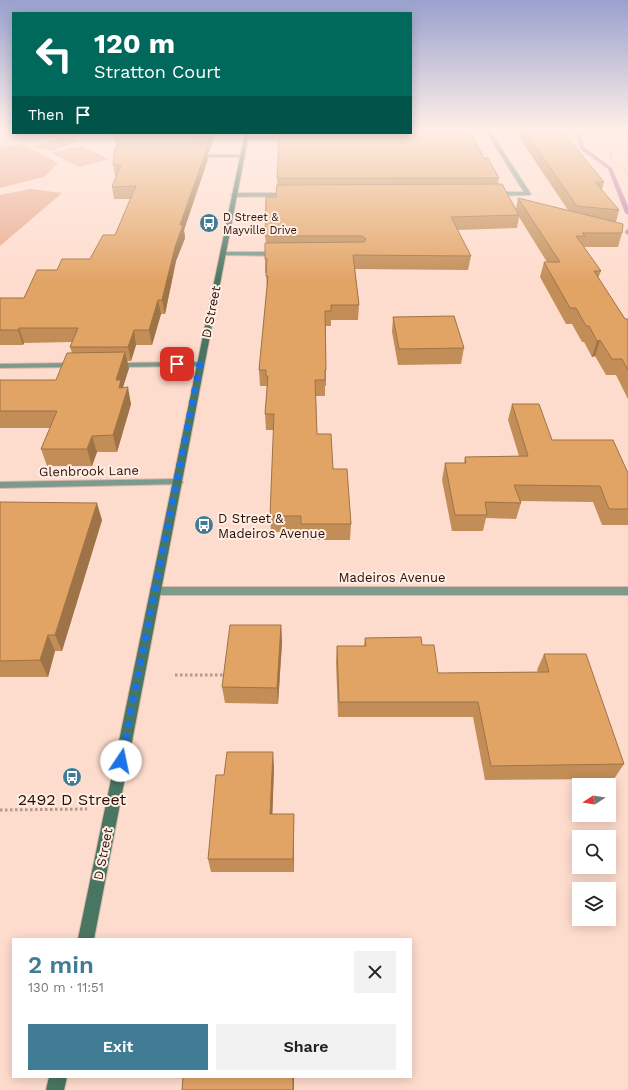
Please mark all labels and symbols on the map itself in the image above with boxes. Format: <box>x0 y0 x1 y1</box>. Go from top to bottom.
place label: D Street & Mayville Drive <box>223 211 297 237</box>
bus stop icon: D Street & Mayville Drive <box>198 212 220 234</box>
street label: D Street <box>199 284 224 339</box>
pin <box>160 347 194 381</box>
street label: Glenbrook Lane <box>39 463 139 479</box>
place label: D Street & Madeiros Avenue <box>218 511 325 541</box>
bus stop icon: D Street & Madeiros Avenue <box>193 514 215 536</box>
street label: Madeiros Avenue <box>338 570 446 585</box>
position arrow <box>100 740 142 782</box>
bus stop icon: 2492 D Street <box>61 766 83 788</box>
north arrow <box>572 778 616 822</box>
place label: 2492 D Street <box>18 790 127 809</box>
street label: D Street <box>91 826 116 881</box>

